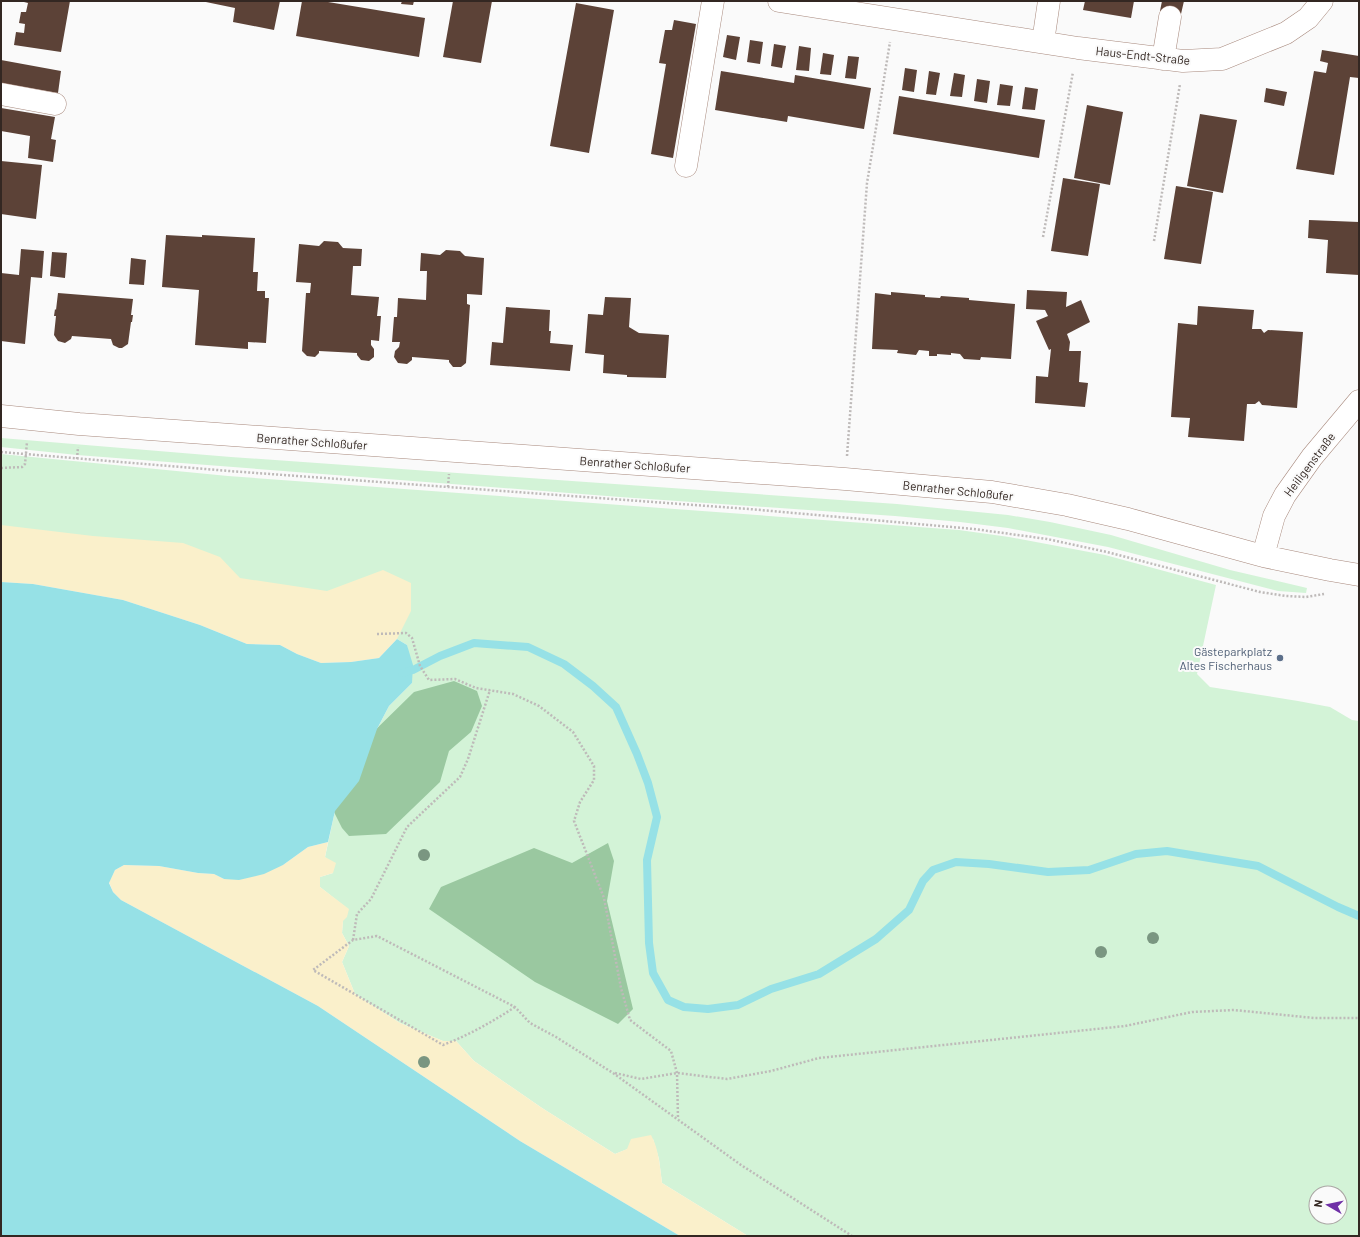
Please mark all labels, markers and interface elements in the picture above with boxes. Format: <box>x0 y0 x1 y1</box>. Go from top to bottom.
street label: Haus-Endt-Straße <box>1095 43 1191 67</box>
street label: Heiligenstraße <box>1281 429 1337 499</box>
street label: Benrather Schloßufer <box>256 430 369 452</box>
street label: Benrather Schloßufer <box>579 453 692 475</box>
street label: Benrather Schloßufer <box>902 477 1015 503</box>
place label: Gästeparkplatz Altes Fischerhaus <box>1179 644 1272 672</box>
marker: Gästeparkplatz Altes Fischerhaus <box>1275 653 1285 663</box>
north arrow <box>1308 1185 1348 1225</box>
text: N <box>1311 1199 1325 1208</box>

